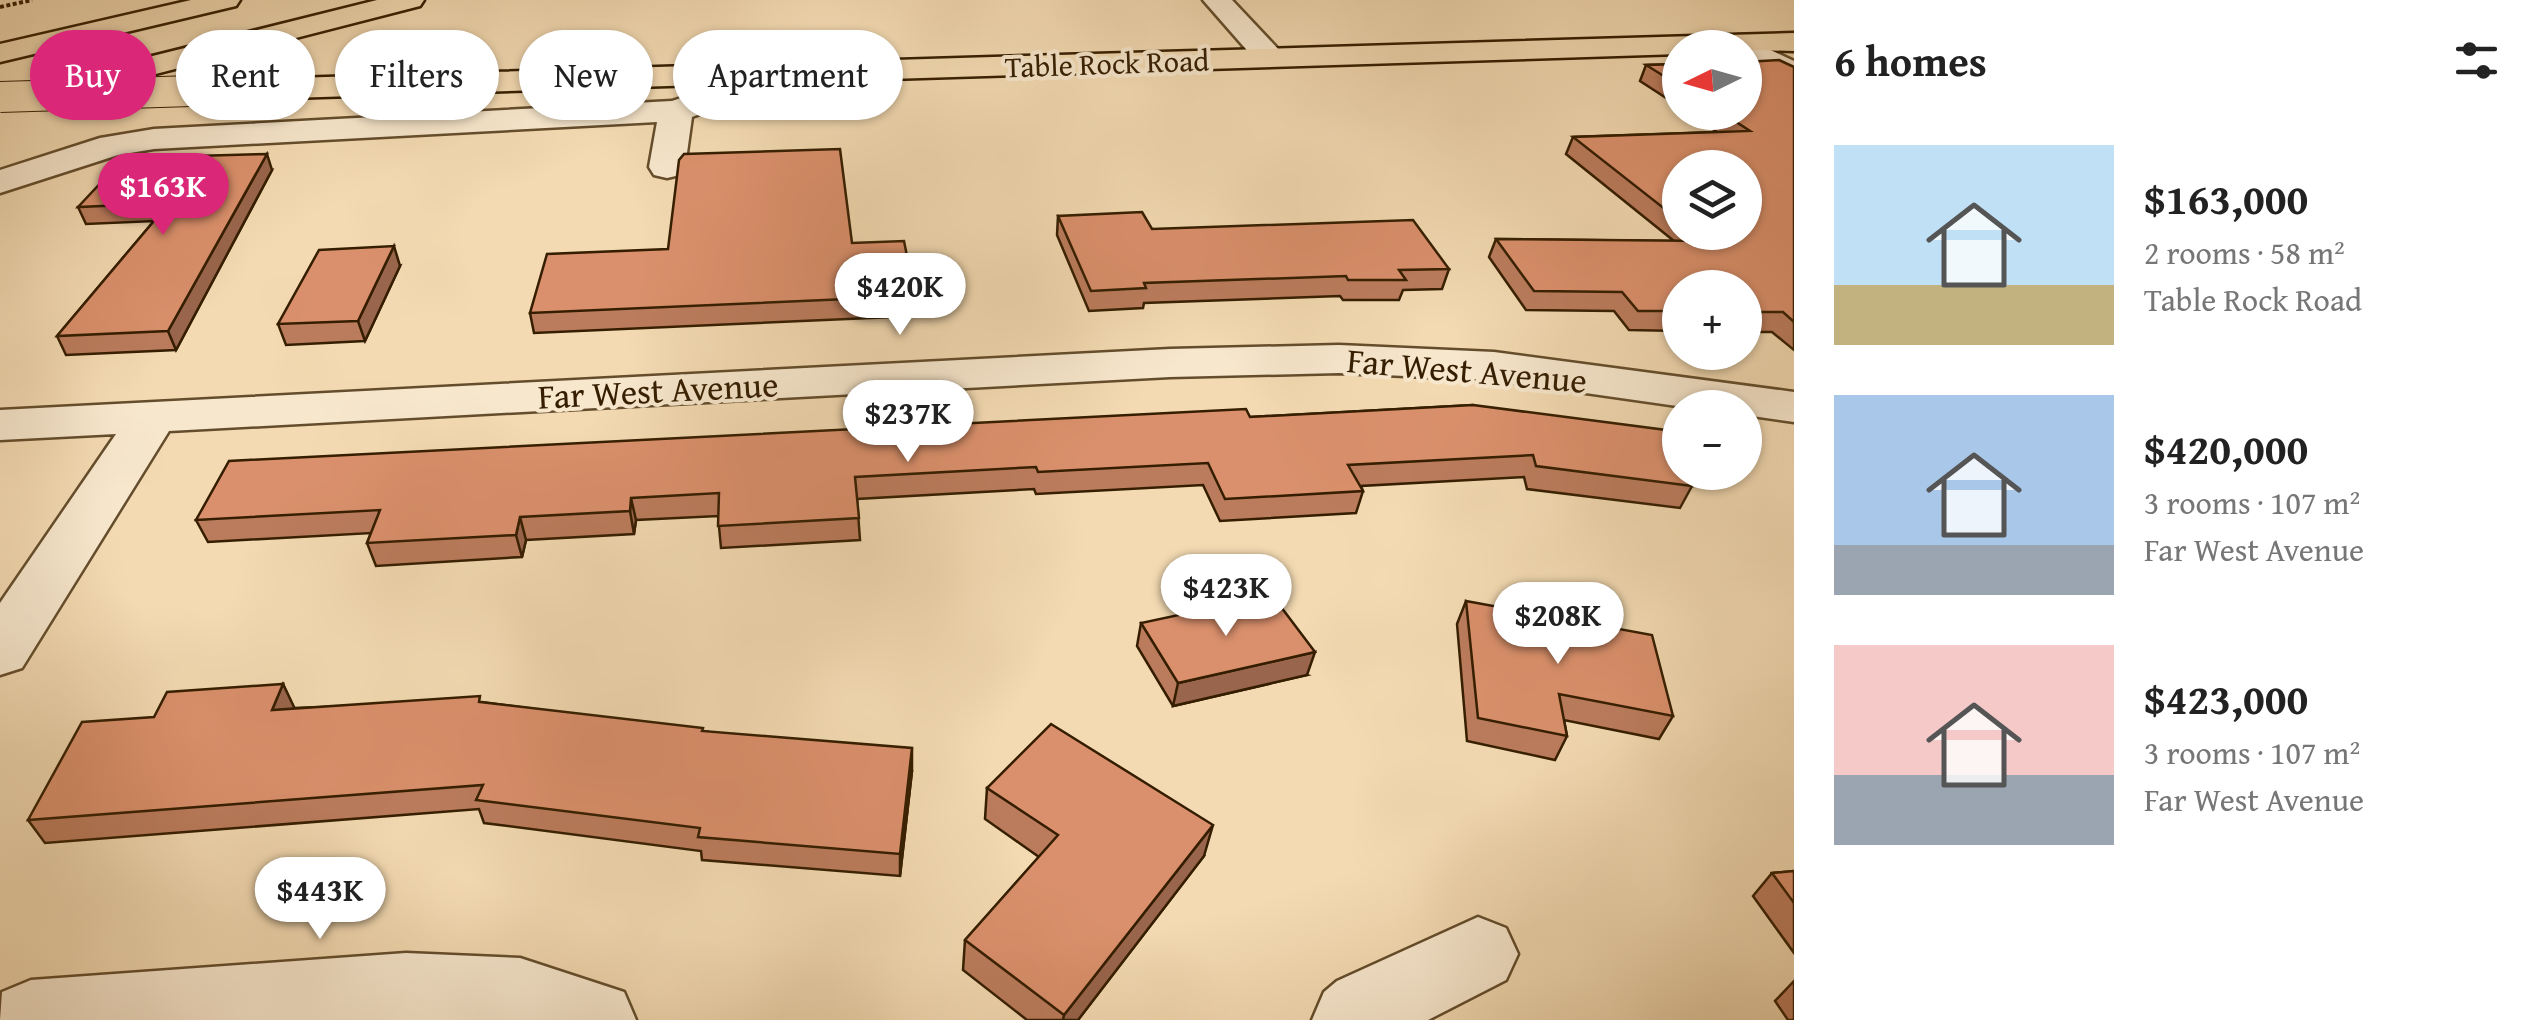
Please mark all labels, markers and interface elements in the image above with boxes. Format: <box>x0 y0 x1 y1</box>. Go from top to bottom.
chip: Buy <box>30 30 156 120</box>
chip: Rent <box>176 30 315 120</box>
chip: Filters <box>335 30 499 120</box>
chip: New <box>519 30 653 120</box>
chip: Apartment <box>673 30 903 120</box>
north arrow <box>1662 30 1762 130</box>
map controls <box>1662 30 1762 490</box>
text: 6 homes <box>1834 30 1987 91</box>
icon: filters <box>2449 33 2504 88</box>
street label: Table Rock Road <box>1004 37 1210 89</box>
button: layers <box>1662 150 1762 250</box>
pin: $163K <box>93 153 233 238</box>
text: $163K <box>120 162 206 209</box>
text: $163,000 <box>2144 168 2308 229</box>
icon: home <box>1914 185 2034 305</box>
text: 2 rooms · 58 m² <box>2144 229 2345 276</box>
pin: $420K <box>830 253 970 338</box>
text: $420K <box>857 262 943 309</box>
button: + <box>1662 270 1762 370</box>
text: Table Rock Road <box>2144 276 2362 323</box>
street label: Far West Avenue <box>1345 334 1589 406</box>
street label: Far West Avenue <box>536 358 780 422</box>
pin: $237K <box>838 380 978 465</box>
text: $237K <box>865 389 951 436</box>
button: − <box>1662 390 1762 490</box>
text: $420,000 <box>2144 418 2308 479</box>
icon: home <box>1914 435 2034 555</box>
text: 3 rooms · 107 m² <box>2144 479 2360 526</box>
text: Far West Avenue <box>2144 526 2364 573</box>
pin: $423K <box>1156 554 1296 639</box>
text: $423K <box>1183 563 1269 610</box>
pin: $208K <box>1488 582 1628 667</box>
text: $208K <box>1515 591 1601 638</box>
text: $423,000 <box>2144 668 2308 729</box>
icon: home <box>1914 685 2034 805</box>
text: 3 rooms · 107 m² <box>2144 729 2360 776</box>
text: Far West Avenue <box>2144 776 2364 823</box>
pin: $443K <box>250 857 390 942</box>
text: $443K <box>277 866 363 913</box>

